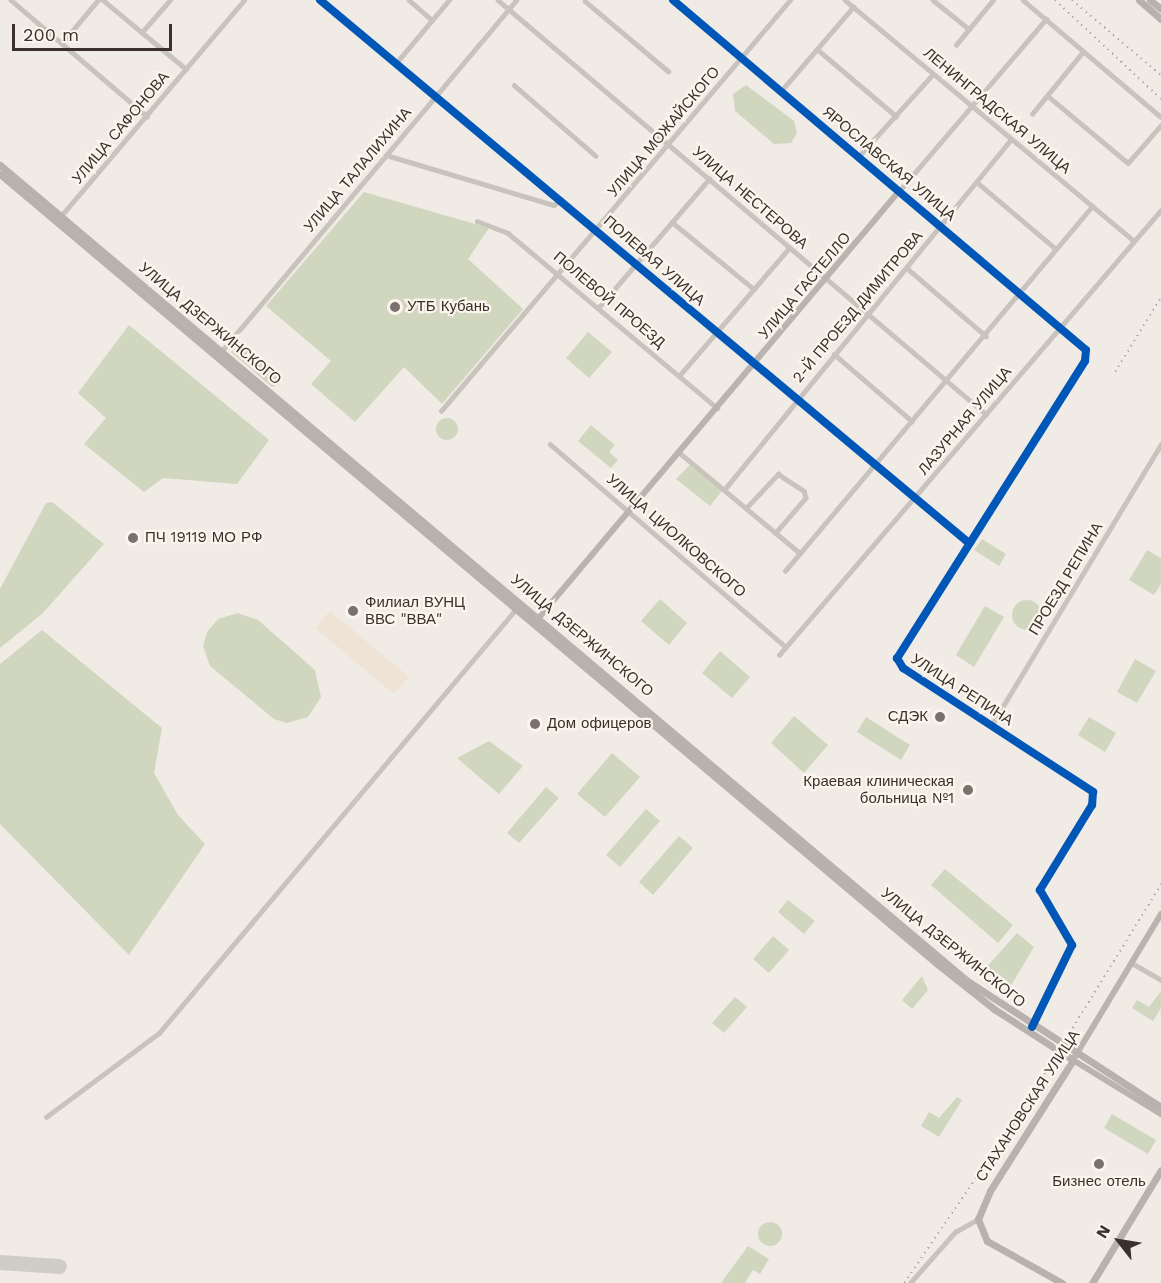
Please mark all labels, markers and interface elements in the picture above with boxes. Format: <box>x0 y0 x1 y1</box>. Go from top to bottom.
scale bar <box>15 12 176 50</box>
text: 200 m <box>23 24 79 45</box>
street label: ЛЕНИНГРАДСКАЯ УЛИЦА <box>920 44 1074 178</box>
street label: УЛИЦА МОЖАЙСКОГО <box>604 63 724 201</box>
street label: УЛИЦА САФОНОВА <box>69 68 173 188</box>
street label: ЯРОСЛАВСКАЯ УЛИЦА <box>819 103 959 225</box>
street label: УЛИЦА ТАЛАЛИХИНА <box>301 104 415 236</box>
street label: УЛИЦА НЕСТЕРОВА <box>689 143 811 253</box>
street label: ПОЛЕВАЯ УЛИЦА <box>600 212 708 310</box>
street label: 2-Й ПРОЕЗД ДИМИТРОВА <box>789 228 927 386</box>
street label: УЛИЦА ГАСТЕЛЛО <box>755 229 855 343</box>
street label: ПОЛЕВОЙ ПРОЕЗД <box>550 248 668 352</box>
street label: УЛИЦА ДЗЕРЖИНСКОГО <box>135 259 285 389</box>
place label: УТБ Кубань <box>407 298 490 316</box>
marker: УТБ Кубань <box>388 300 402 314</box>
street label: ЛАЗУРНАЯ УЛИЦА <box>915 363 1015 479</box>
street label: УЛИЦА ЦИОЛКОВСКОГО <box>603 471 749 601</box>
street label: ПРОЕЗД РЕПИНА <box>1025 519 1107 639</box>
place label: ПЧ 19119 МО РФ <box>145 529 263 547</box>
marker: ПЧ 19119 МО РФ <box>126 531 140 545</box>
street label: УЛИЦА ДЗЕРЖИНСКОГО <box>507 571 657 701</box>
place label: Филиал ВУНЦ ВВС "ВВА" <box>365 593 465 628</box>
marker: Филиал ВУНЦ ВВС "ВВА" <box>346 604 360 618</box>
street label: УЛИЦА РЕПИНА <box>907 650 1017 730</box>
place label: СДЭК <box>888 708 928 726</box>
marker: СДЭК <box>933 710 947 724</box>
place label: Дом офицеров <box>547 715 652 733</box>
marker: Дом офицеров <box>528 717 542 731</box>
place label: Краевая клиническая больница №1 <box>803 772 954 807</box>
marker: Краевая клиническая больница №1 <box>959 781 977 799</box>
street label: УЛИЦА ДЗЕРЖИНСКОГО <box>877 884 1029 1012</box>
street label: СТАХАНОВСКАЯ УЛИЦА <box>972 1027 1084 1185</box>
marker: Бизнес отель <box>1092 1157 1106 1171</box>
place label: Бизнес отель <box>1052 1173 1146 1191</box>
north arrow <box>1089 1211 1149 1271</box>
text: N <box>1092 1222 1114 1241</box>

